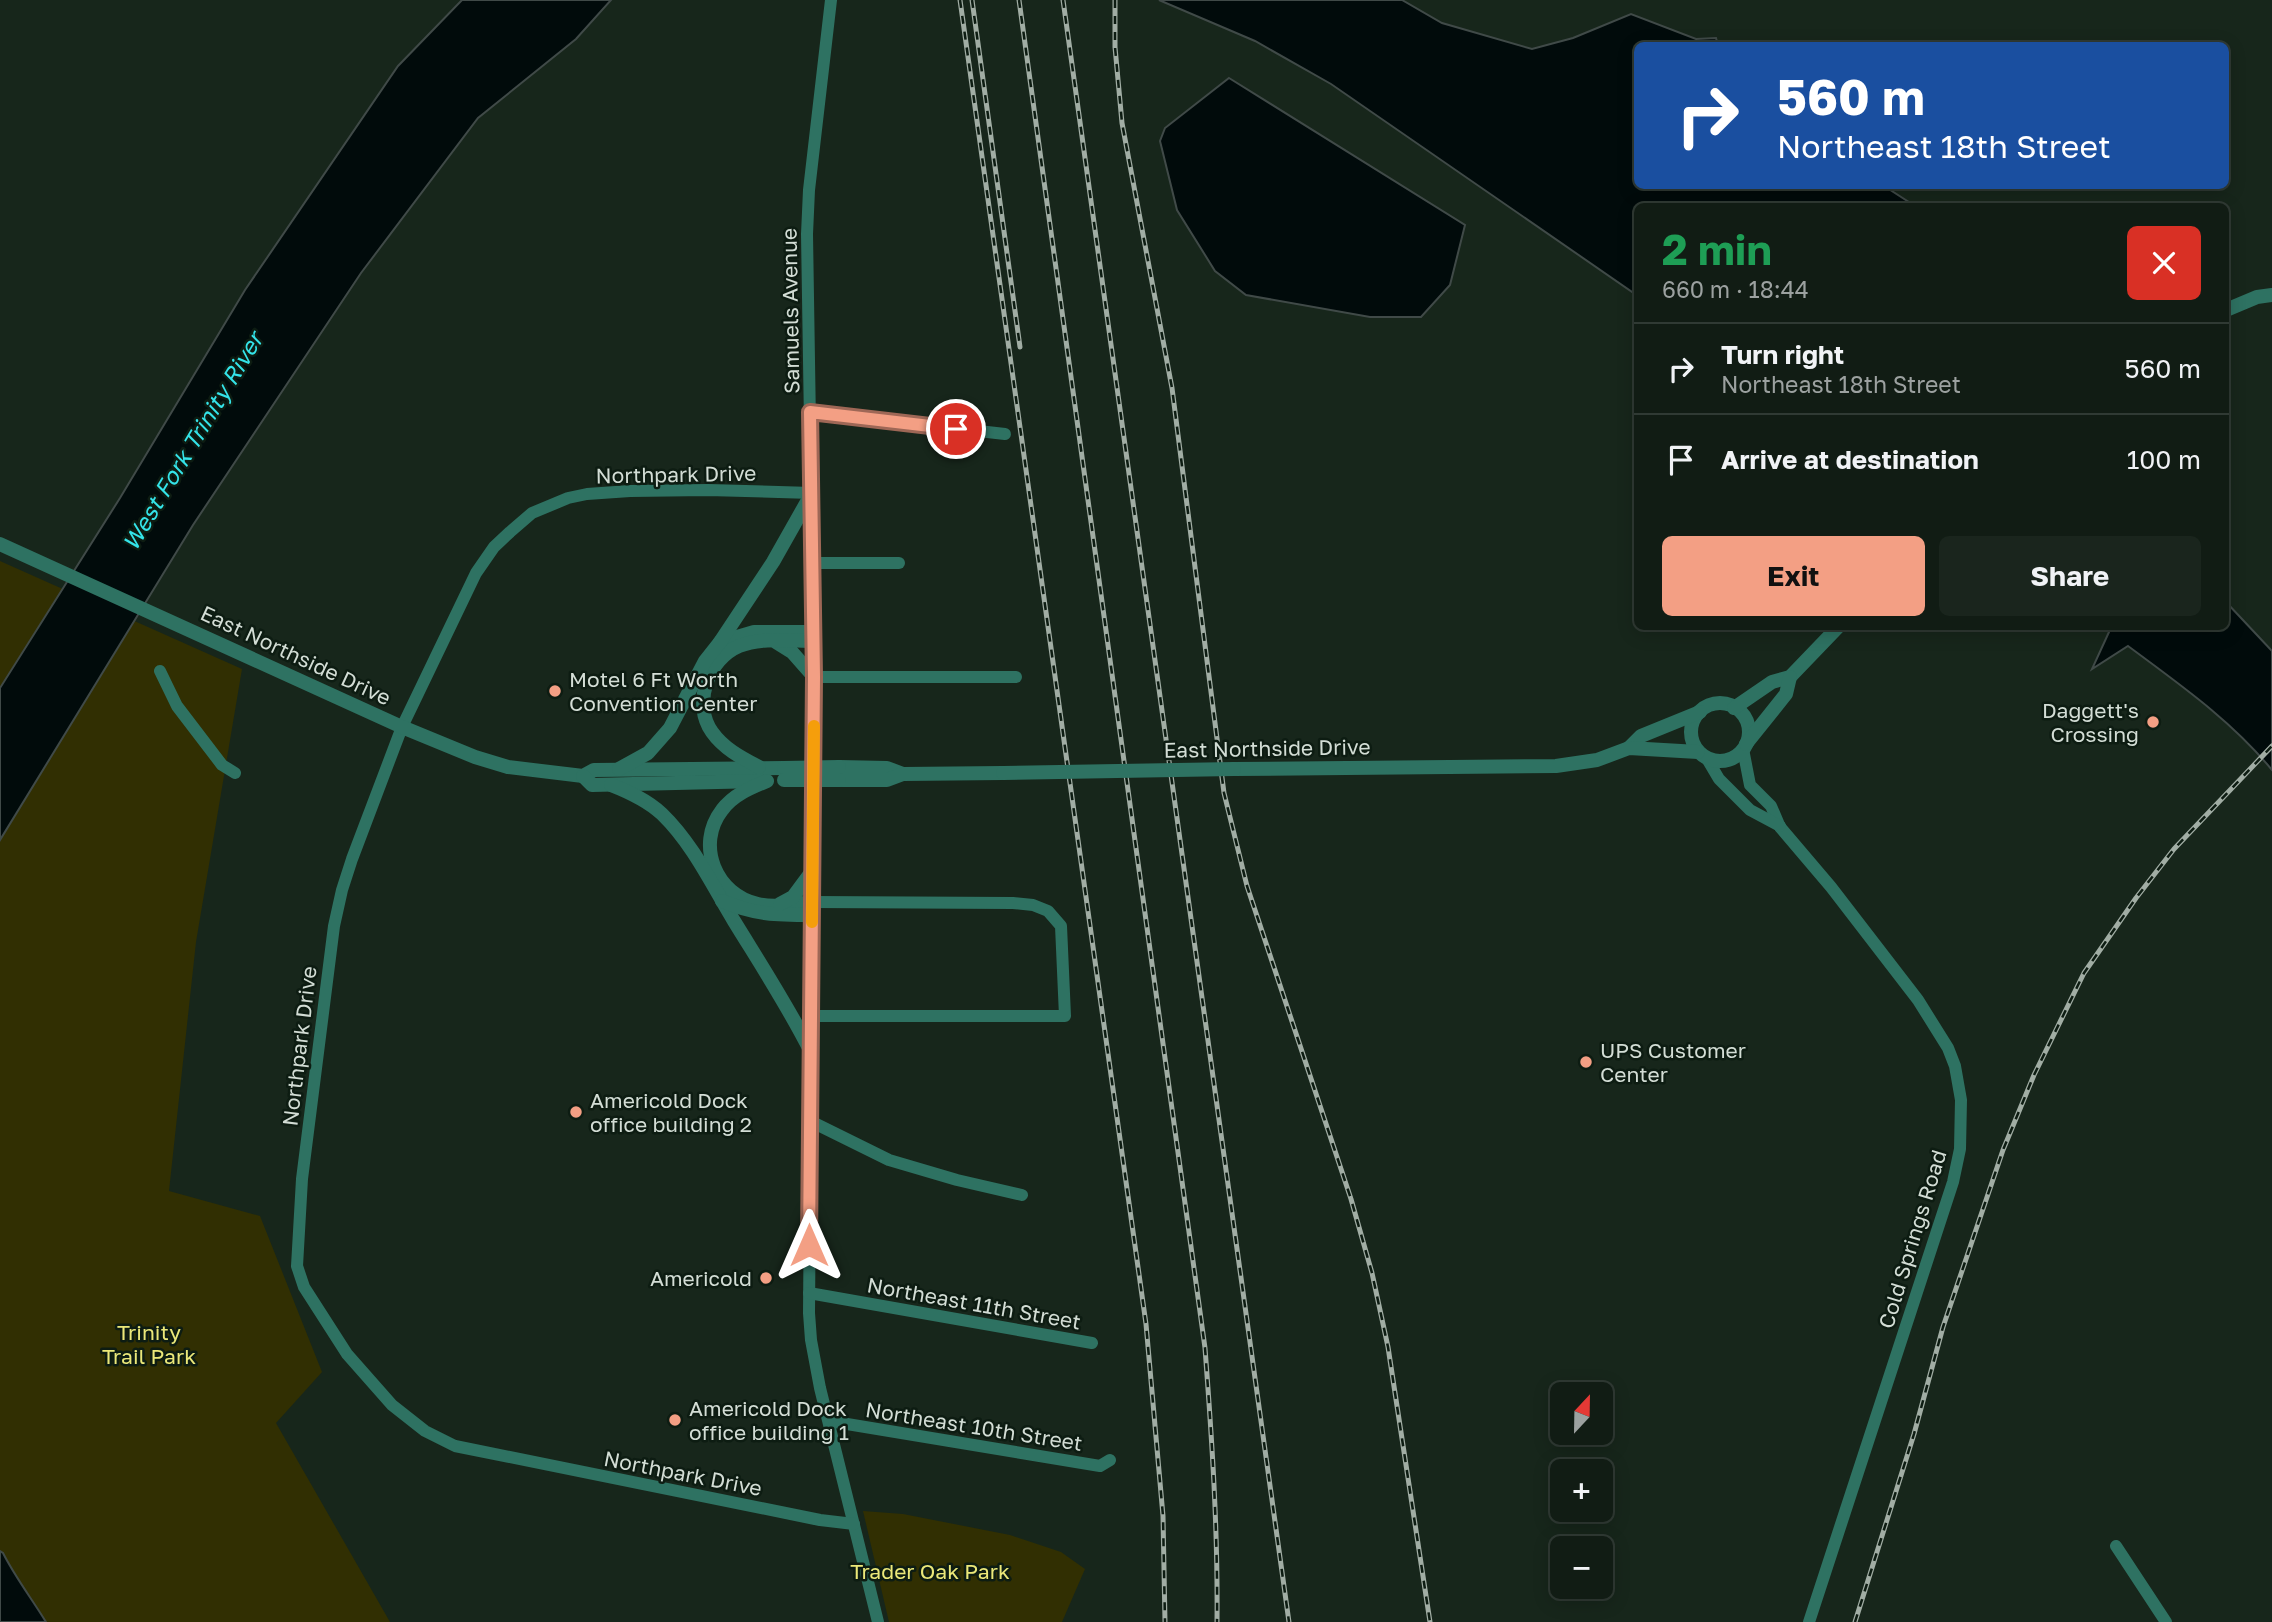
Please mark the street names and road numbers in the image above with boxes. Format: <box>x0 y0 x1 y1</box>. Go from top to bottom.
street label: Samuels Avenue <box>776 228 804 394</box>
street label: Northpark Drive <box>595 460 757 488</box>
street label: East Northside Drive <box>197 600 395 710</box>
street label: East Northside Drive <box>1163 733 1371 763</box>
street label: Northpark Drive <box>276 965 322 1127</box>
street label: Cold Springs Road <box>1872 1147 1952 1331</box>
street label: Northeast 11th Street <box>865 1271 1083 1335</box>
street label: Northeast 10th Street <box>864 1396 1084 1456</box>
street label: Northpark Drive <box>602 1445 764 1501</box>

